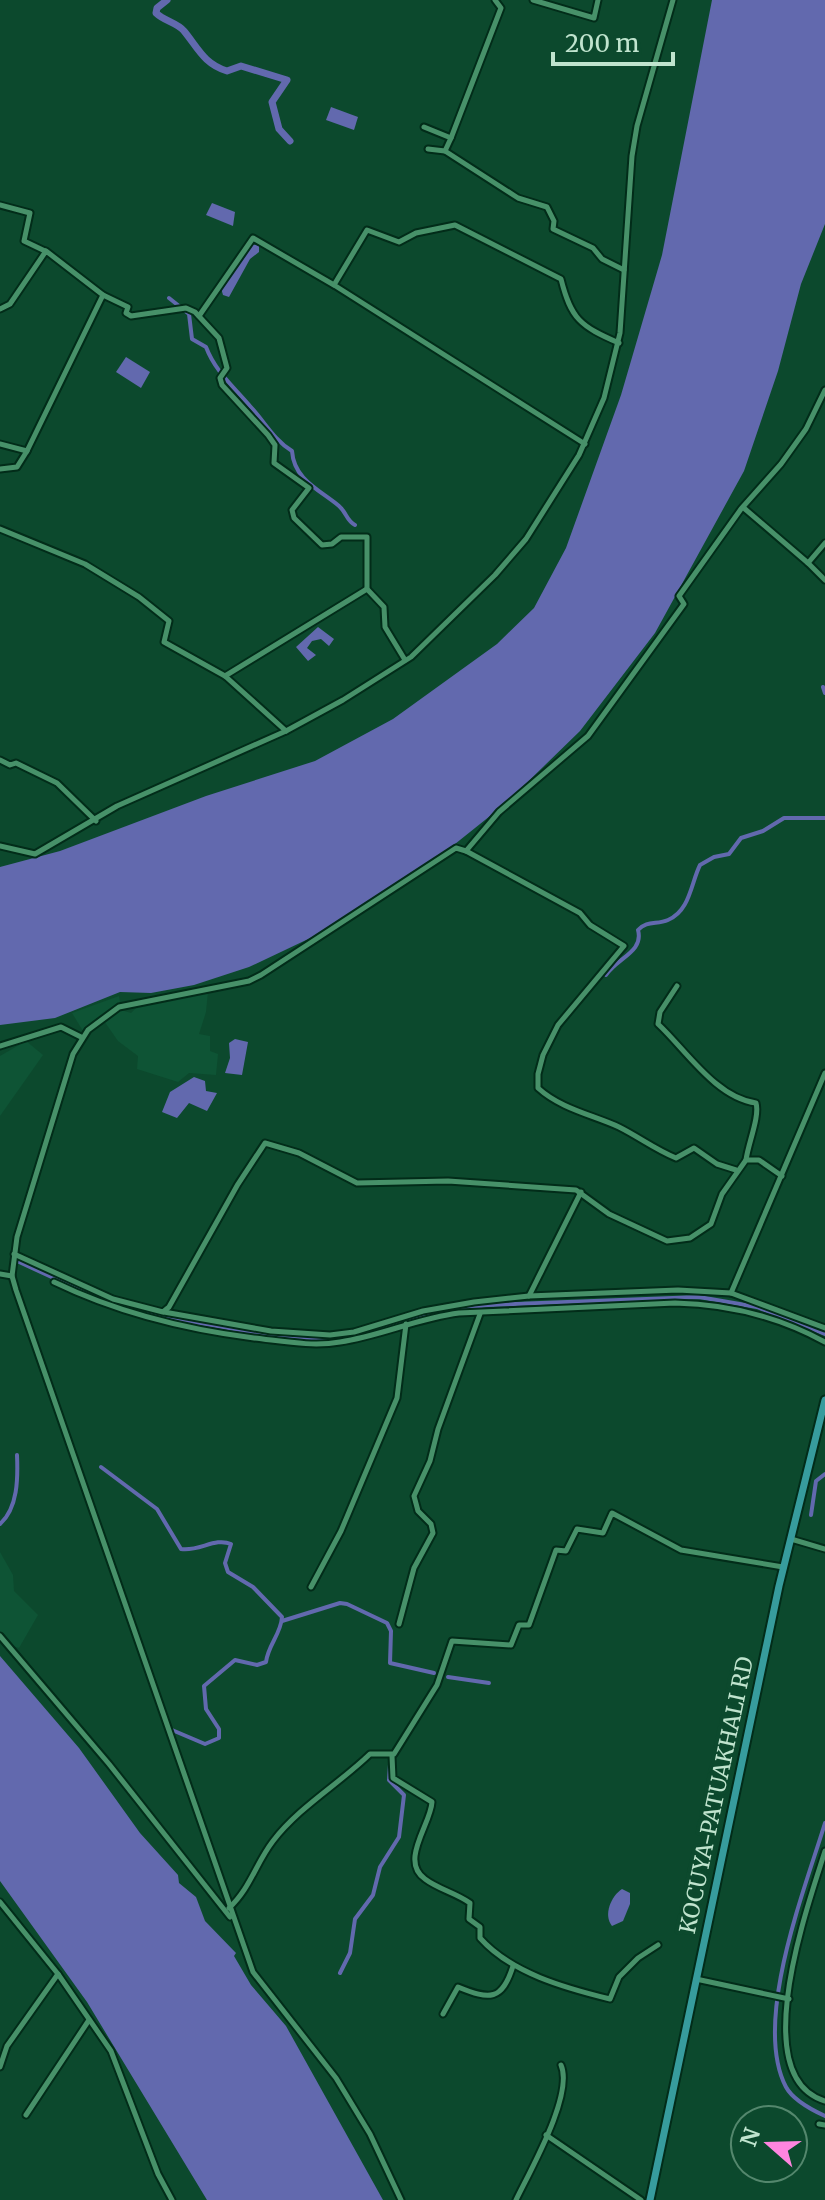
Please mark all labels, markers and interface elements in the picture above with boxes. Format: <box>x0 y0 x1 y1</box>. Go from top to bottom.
scale bar <box>553 16 673 66</box>
text: 200 m <box>565 28 640 59</box>
street label: KOCUYA-PATUAKHALI RD <box>673 1654 759 1936</box>
north arrow <box>729 2104 809 2184</box>
text: N <box>734 2124 767 2150</box>

